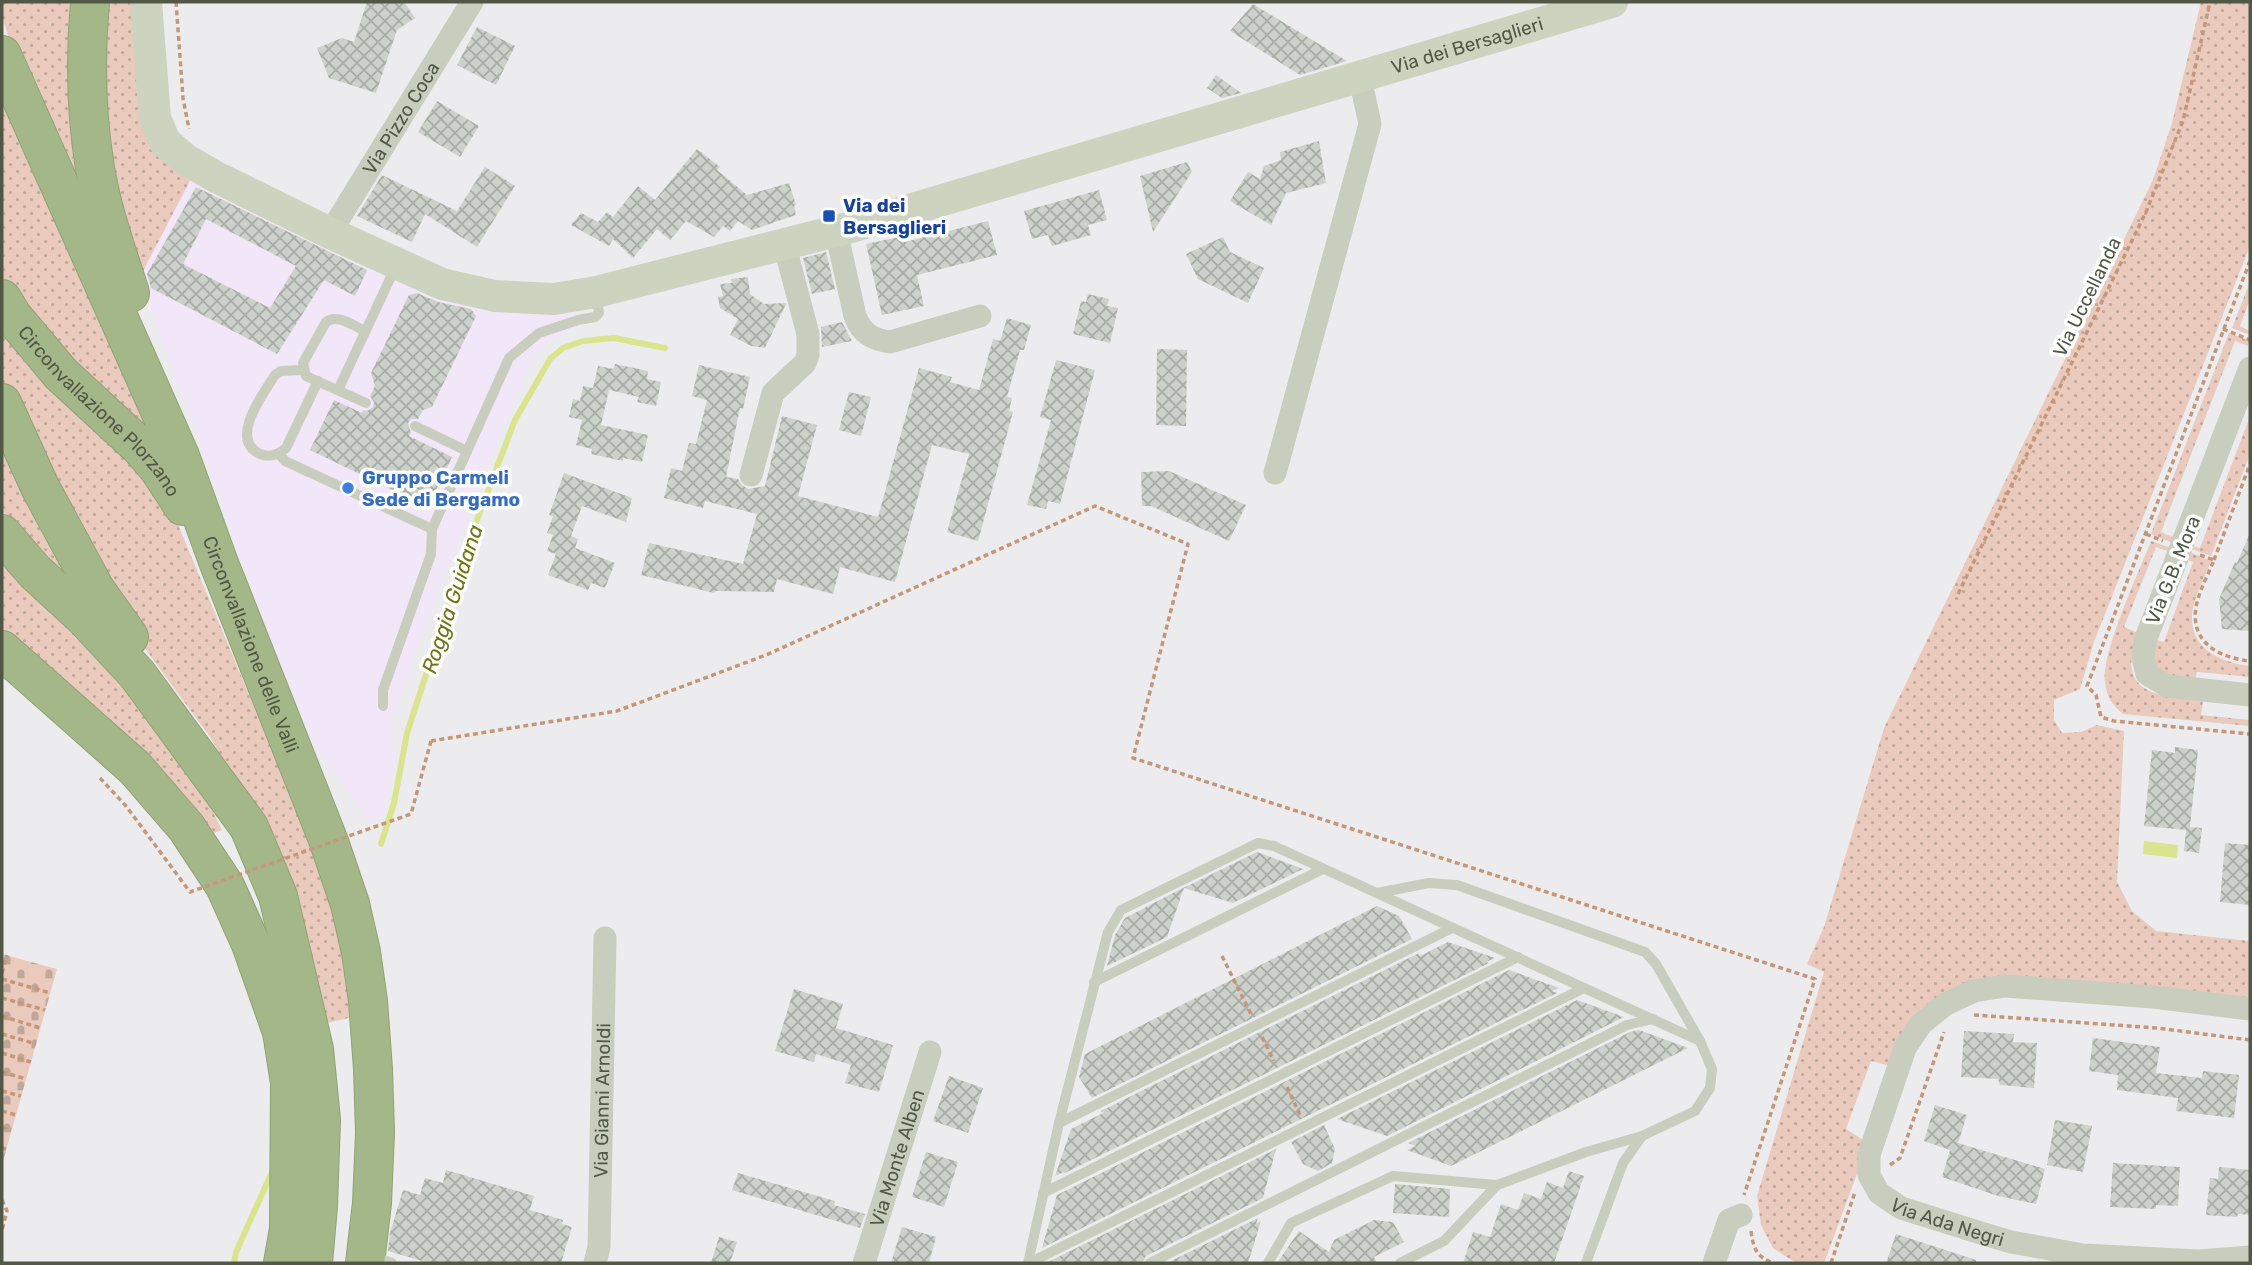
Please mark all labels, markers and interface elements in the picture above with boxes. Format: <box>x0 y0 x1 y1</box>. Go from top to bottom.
street label: Via dei Bersaglieri <box>1388 12 1546 78</box>
street label: Via Pizzo Coca <box>357 57 444 179</box>
place label: Via dei Bersaglieri <box>843 194 946 239</box>
marker: Via dei Bersaglieri <box>821 208 837 224</box>
street label: Via Uccellanda <box>2048 233 2126 361</box>
street label: Circonvallazione Plorzano <box>14 321 185 501</box>
place label: Gruppo Carmeli Sede di Bergamo <box>362 466 520 511</box>
marker: Gruppo Carmeli Sede di Bergamo <box>340 480 356 496</box>
street label: Via G.B. Mora <box>2141 512 2205 628</box>
water label: Roggia Guidana <box>416 521 488 677</box>
street label: Circonvallazione delle Valli <box>198 533 304 756</box>
street label: Via Gianni Arnoldi <box>589 1023 615 1178</box>
street label: Via Monte Alben <box>865 1087 929 1230</box>
street label: Via Ada Negri <box>1886 1193 2007 1251</box>

